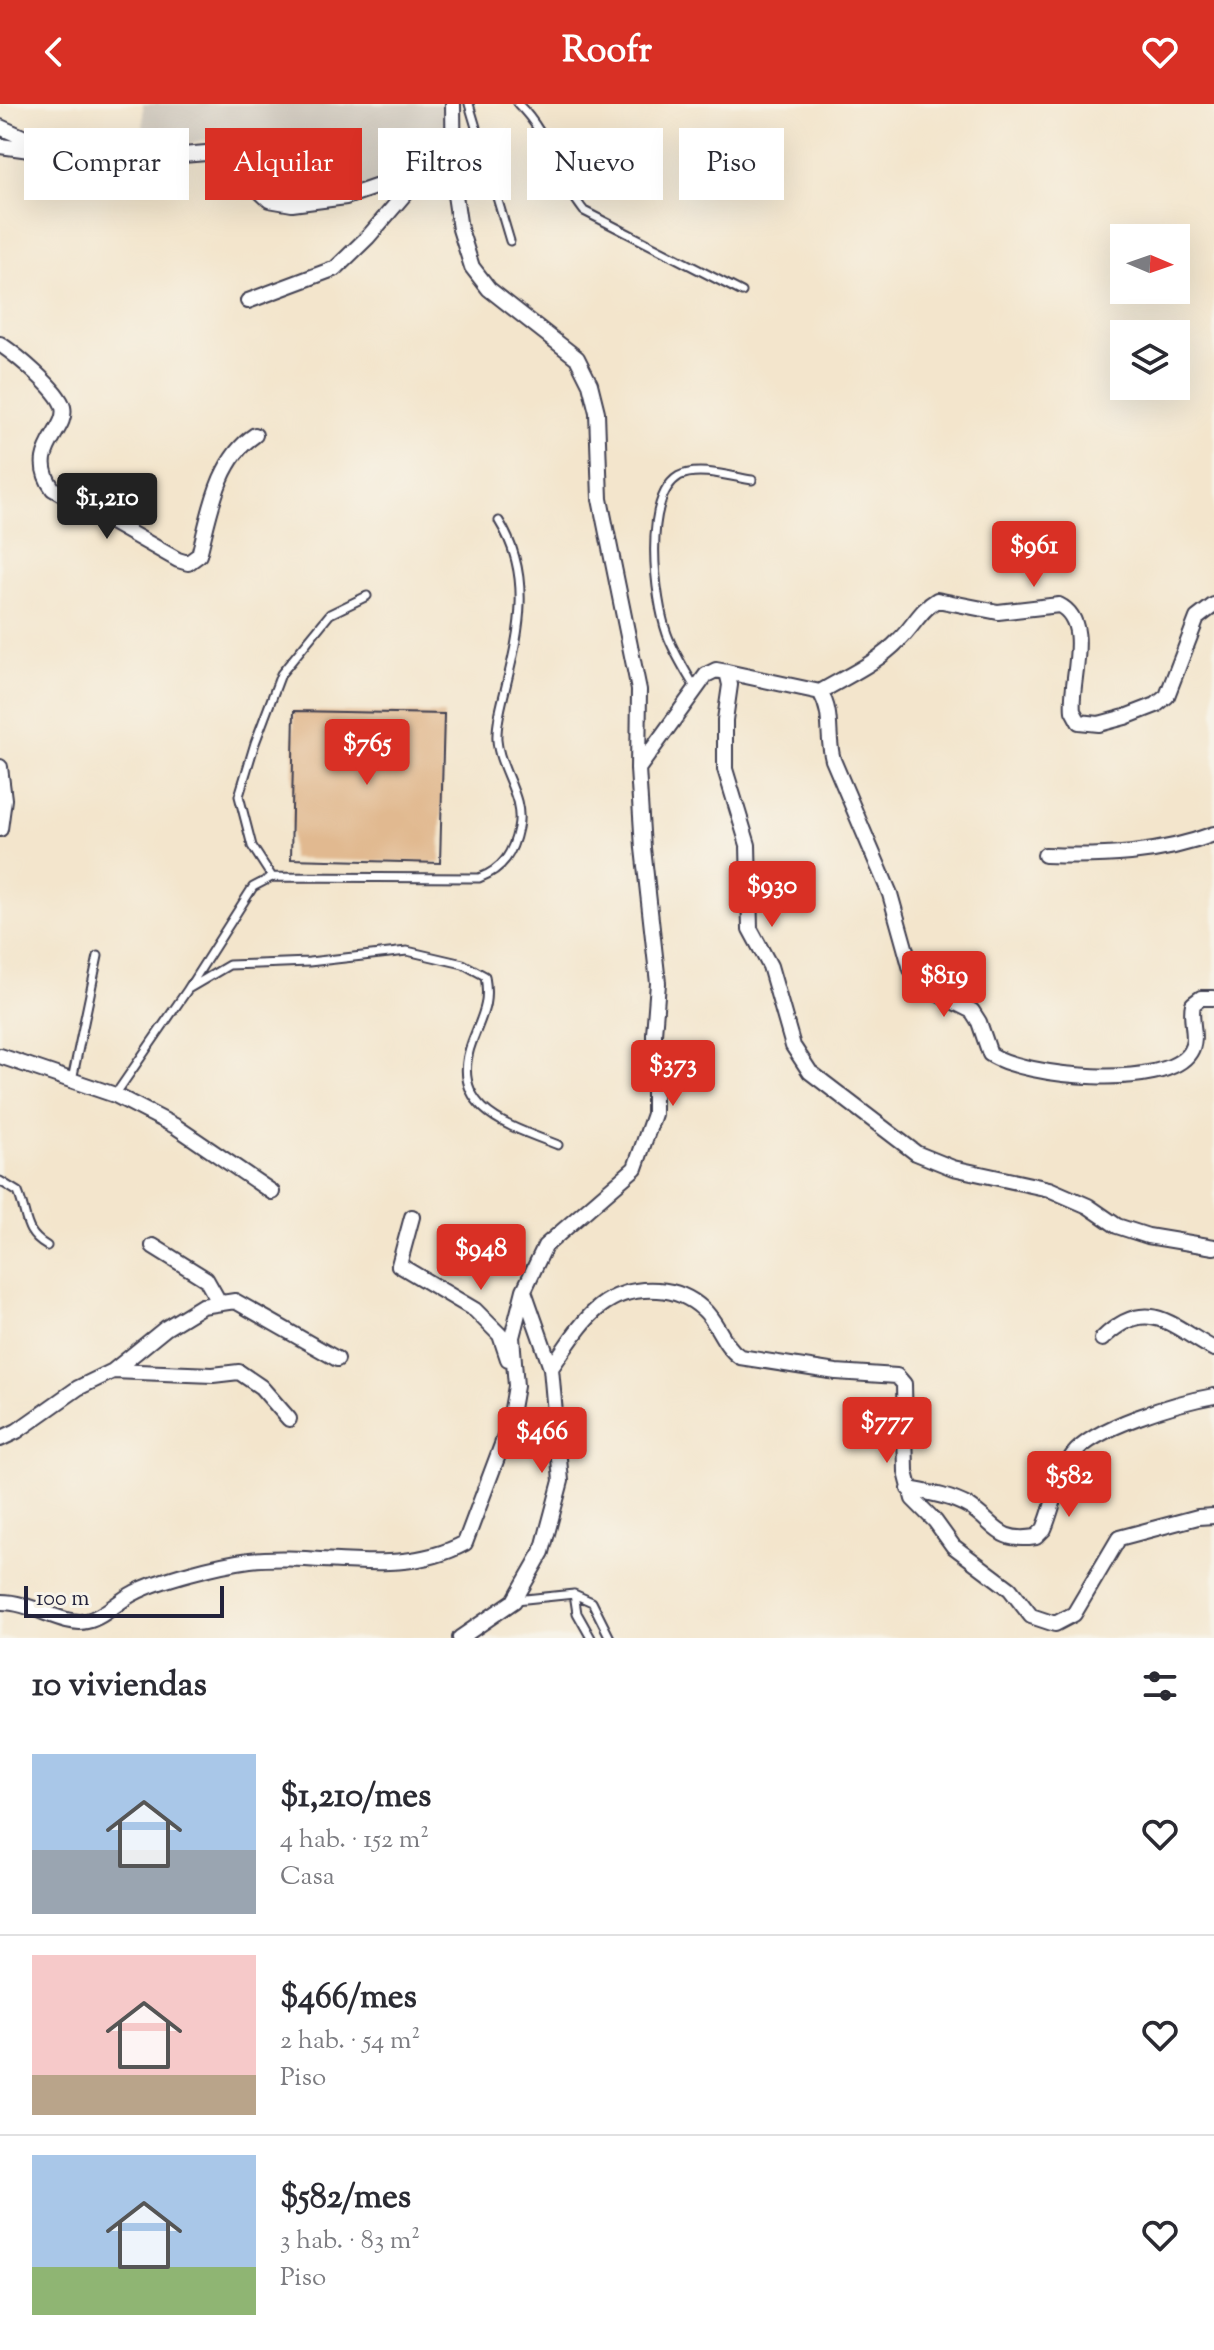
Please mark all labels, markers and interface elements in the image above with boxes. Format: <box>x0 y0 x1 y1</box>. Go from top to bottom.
text: Roofr <box>562 26 652 78</box>
icon: back <box>32 30 76 74</box>
icon: heart <box>1138 30 1182 74</box>
chip: Comprar <box>24 128 189 200</box>
chip: Alquilar <box>205 128 362 200</box>
chip: Filtros <box>378 128 511 200</box>
chip: Nuevo <box>527 128 663 200</box>
chip: Piso <box>679 128 784 200</box>
north arrow <box>1110 224 1190 304</box>
map controls <box>1110 224 1190 400</box>
button: layers <box>1110 320 1190 400</box>
pin: $1,210 <box>42 473 172 541</box>
text: $1,210 <box>75 480 139 517</box>
pin: $961 <box>987 521 1081 589</box>
text: $961 <box>1010 528 1058 565</box>
pin: $765 <box>320 719 414 787</box>
text: $765 <box>343 726 391 763</box>
pin: $930 <box>725 861 819 929</box>
text: $930 <box>747 868 797 905</box>
pin: $819 <box>897 951 991 1019</box>
text: $819 <box>920 958 968 995</box>
pin: $373 <box>626 1040 720 1108</box>
text: $373 <box>649 1047 697 1084</box>
pin: $948 <box>434 1224 528 1292</box>
text: $948 <box>455 1231 507 1268</box>
pin: $777 <box>840 1397 934 1465</box>
text: $777 <box>861 1404 913 1441</box>
pin: $466 <box>495 1407 589 1475</box>
text: $466 <box>516 1414 568 1451</box>
pin: $582 <box>1022 1451 1116 1519</box>
text: $582 <box>1045 1458 1093 1495</box>
scale bar <box>24 1582 224 1618</box>
text: 100 m <box>36 1584 89 1616</box>
text: 10 viviendas <box>32 1662 207 1711</box>
icon: filters <box>1138 1664 1182 1708</box>
text: $1,210/mes <box>280 1773 431 1822</box>
icon: home <box>96 1786 192 1882</box>
icon: heart <box>1138 1812 1182 1856</box>
text: 4 hab. · 152 m² <box>280 1822 429 1859</box>
text: Casa <box>280 1859 335 1896</box>
text: $466/mes <box>280 1974 417 2023</box>
icon: home <box>96 1987 192 2083</box>
icon: heart <box>1138 2013 1182 2057</box>
text: 2 hab. · 54 m² <box>280 2023 420 2060</box>
text: Piso <box>280 2060 326 2097</box>
text: $582/mes <box>280 2174 411 2223</box>
icon: home <box>96 2187 192 2283</box>
icon: heart <box>1138 2213 1182 2257</box>
text: 3 hab. · 83 m² <box>280 2223 420 2260</box>
text: Piso <box>280 2260 326 2297</box>

